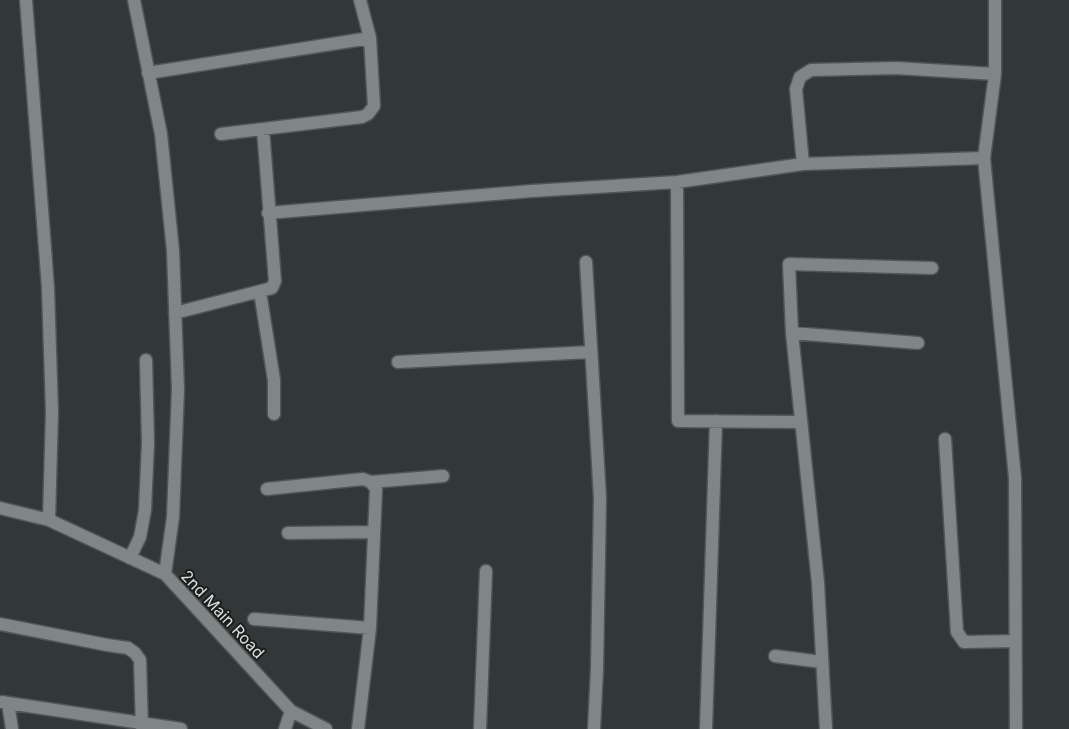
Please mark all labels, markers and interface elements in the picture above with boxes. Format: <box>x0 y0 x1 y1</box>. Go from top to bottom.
street label: 2nd Main Road <box>177 566 269 662</box>

